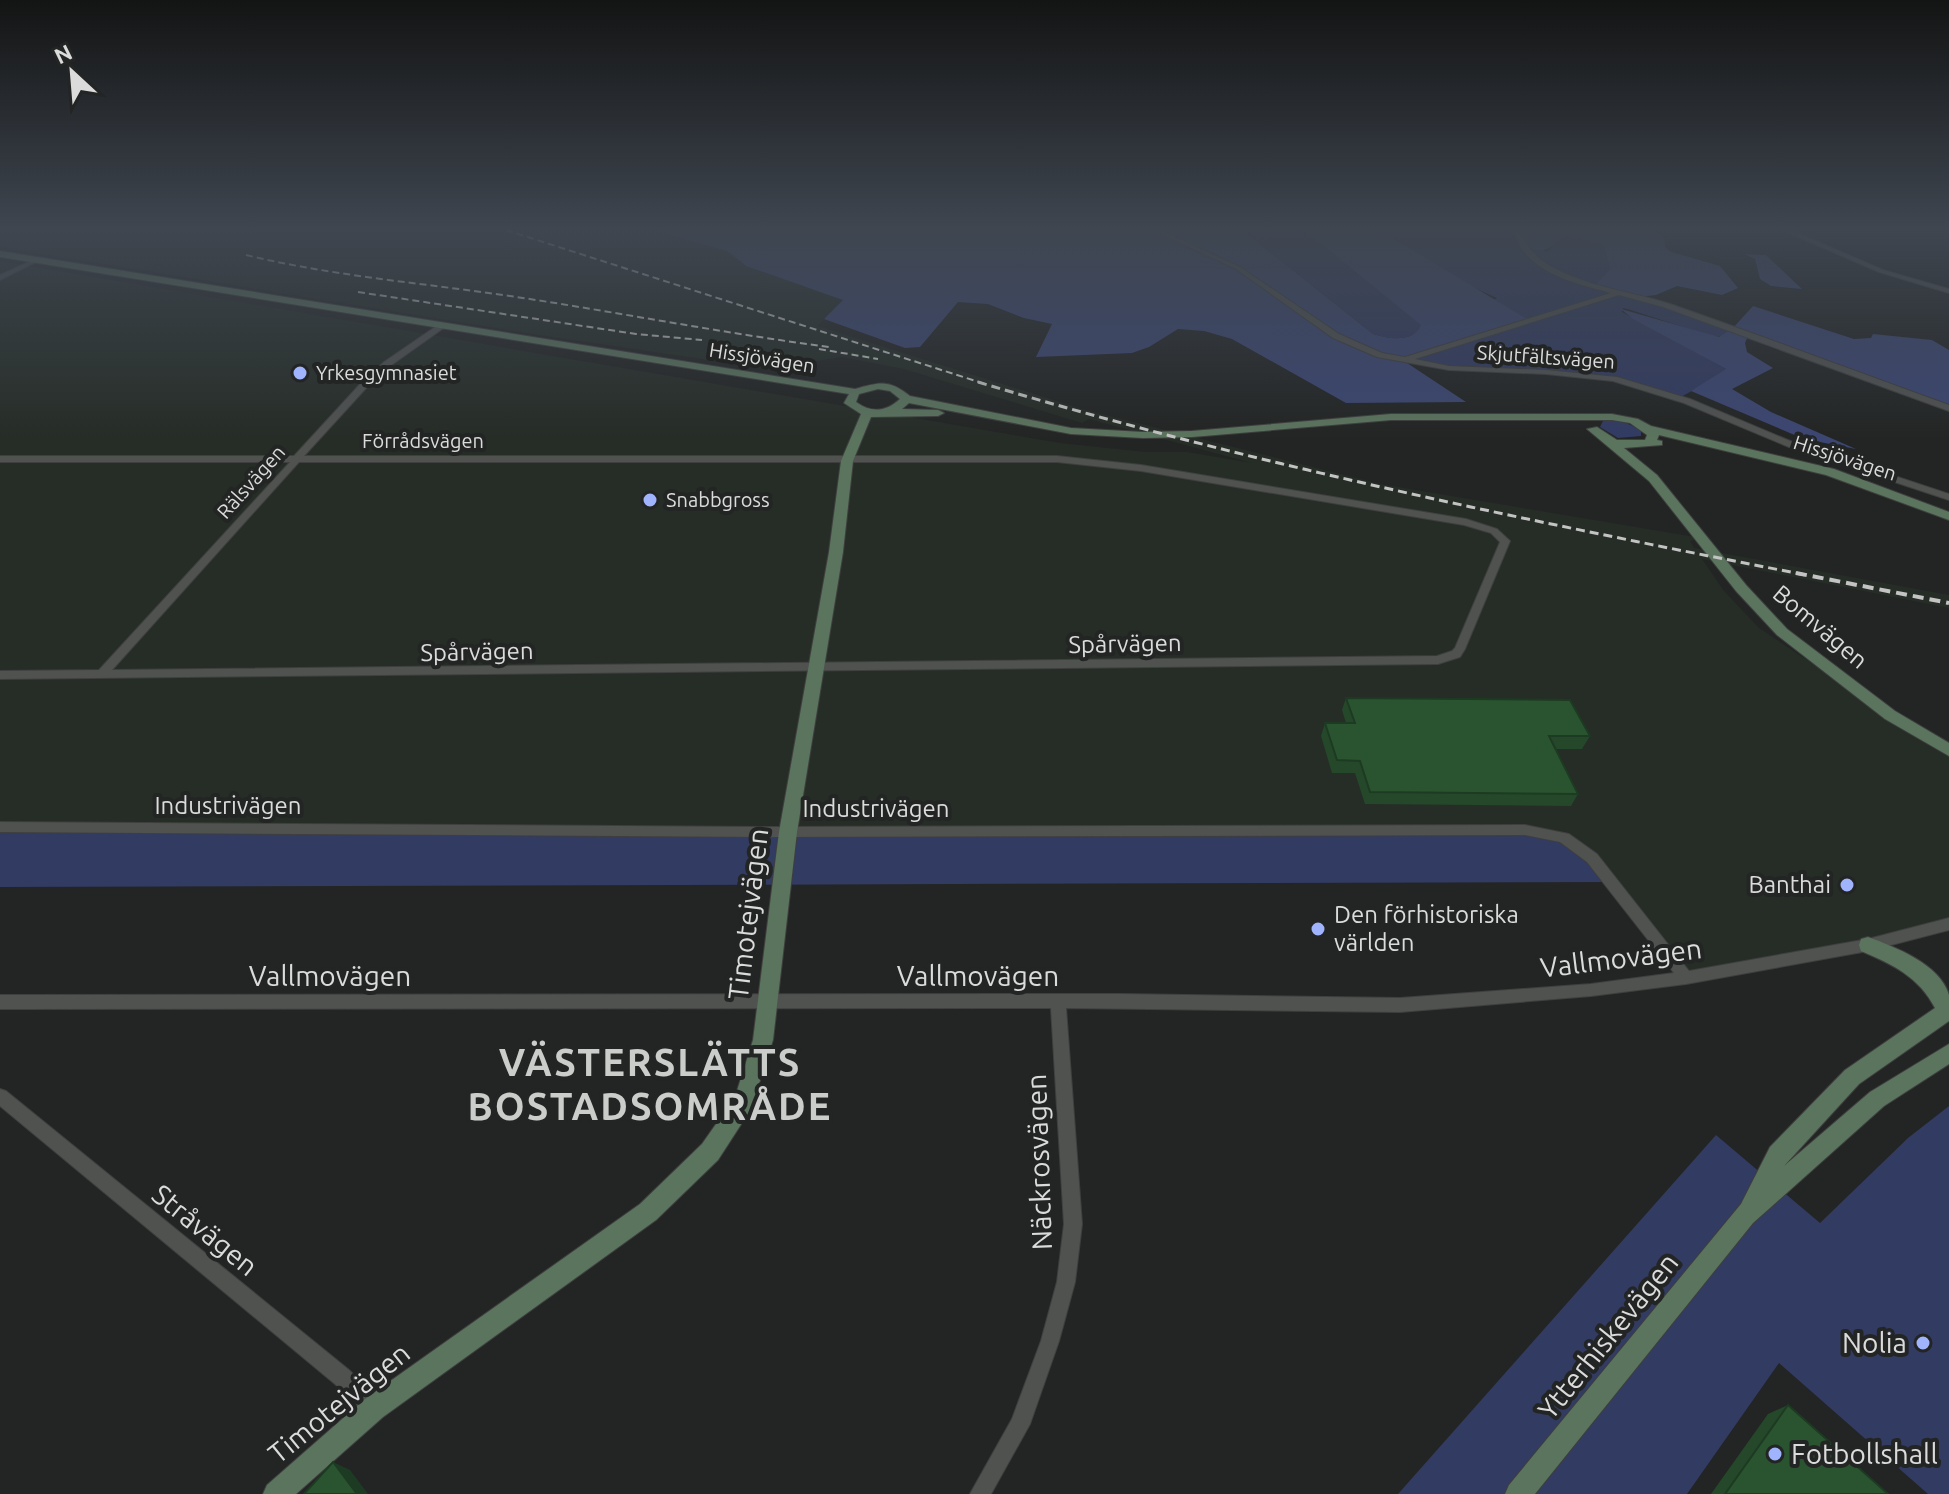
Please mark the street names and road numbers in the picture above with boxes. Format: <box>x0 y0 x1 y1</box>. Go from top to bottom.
street label: Hissjövägen <box>708 338 817 377</box>
street label: Skjutfältsvägen <box>1476 340 1616 373</box>
street label: Förrådsvägen <box>362 429 484 452</box>
street label: Hissjövägen <box>1791 430 1899 485</box>
street label: Rälsvägen <box>212 440 289 523</box>
street label: Bomvägen <box>1768 579 1873 674</box>
street label: Spårvägen <box>1068 629 1182 658</box>
street label: Spårvägen <box>420 637 534 666</box>
street label: Industrivägen <box>154 792 302 819</box>
street label: Industrivägen <box>802 795 950 822</box>
street label: Timotejvägen <box>722 827 773 1001</box>
street label: Vallmovägen <box>1538 932 1703 983</box>
street label: Vallmovägen <box>249 960 411 991</box>
street label: Vallmovägen <box>897 960 1059 991</box>
street label: Näckrosvägen <box>1020 1073 1057 1251</box>
street label: Stråvägen <box>147 1178 264 1281</box>
street label: Ytterhiskevägen <box>1531 1247 1684 1425</box>
street label: Timotejvägen <box>262 1336 415 1469</box>

